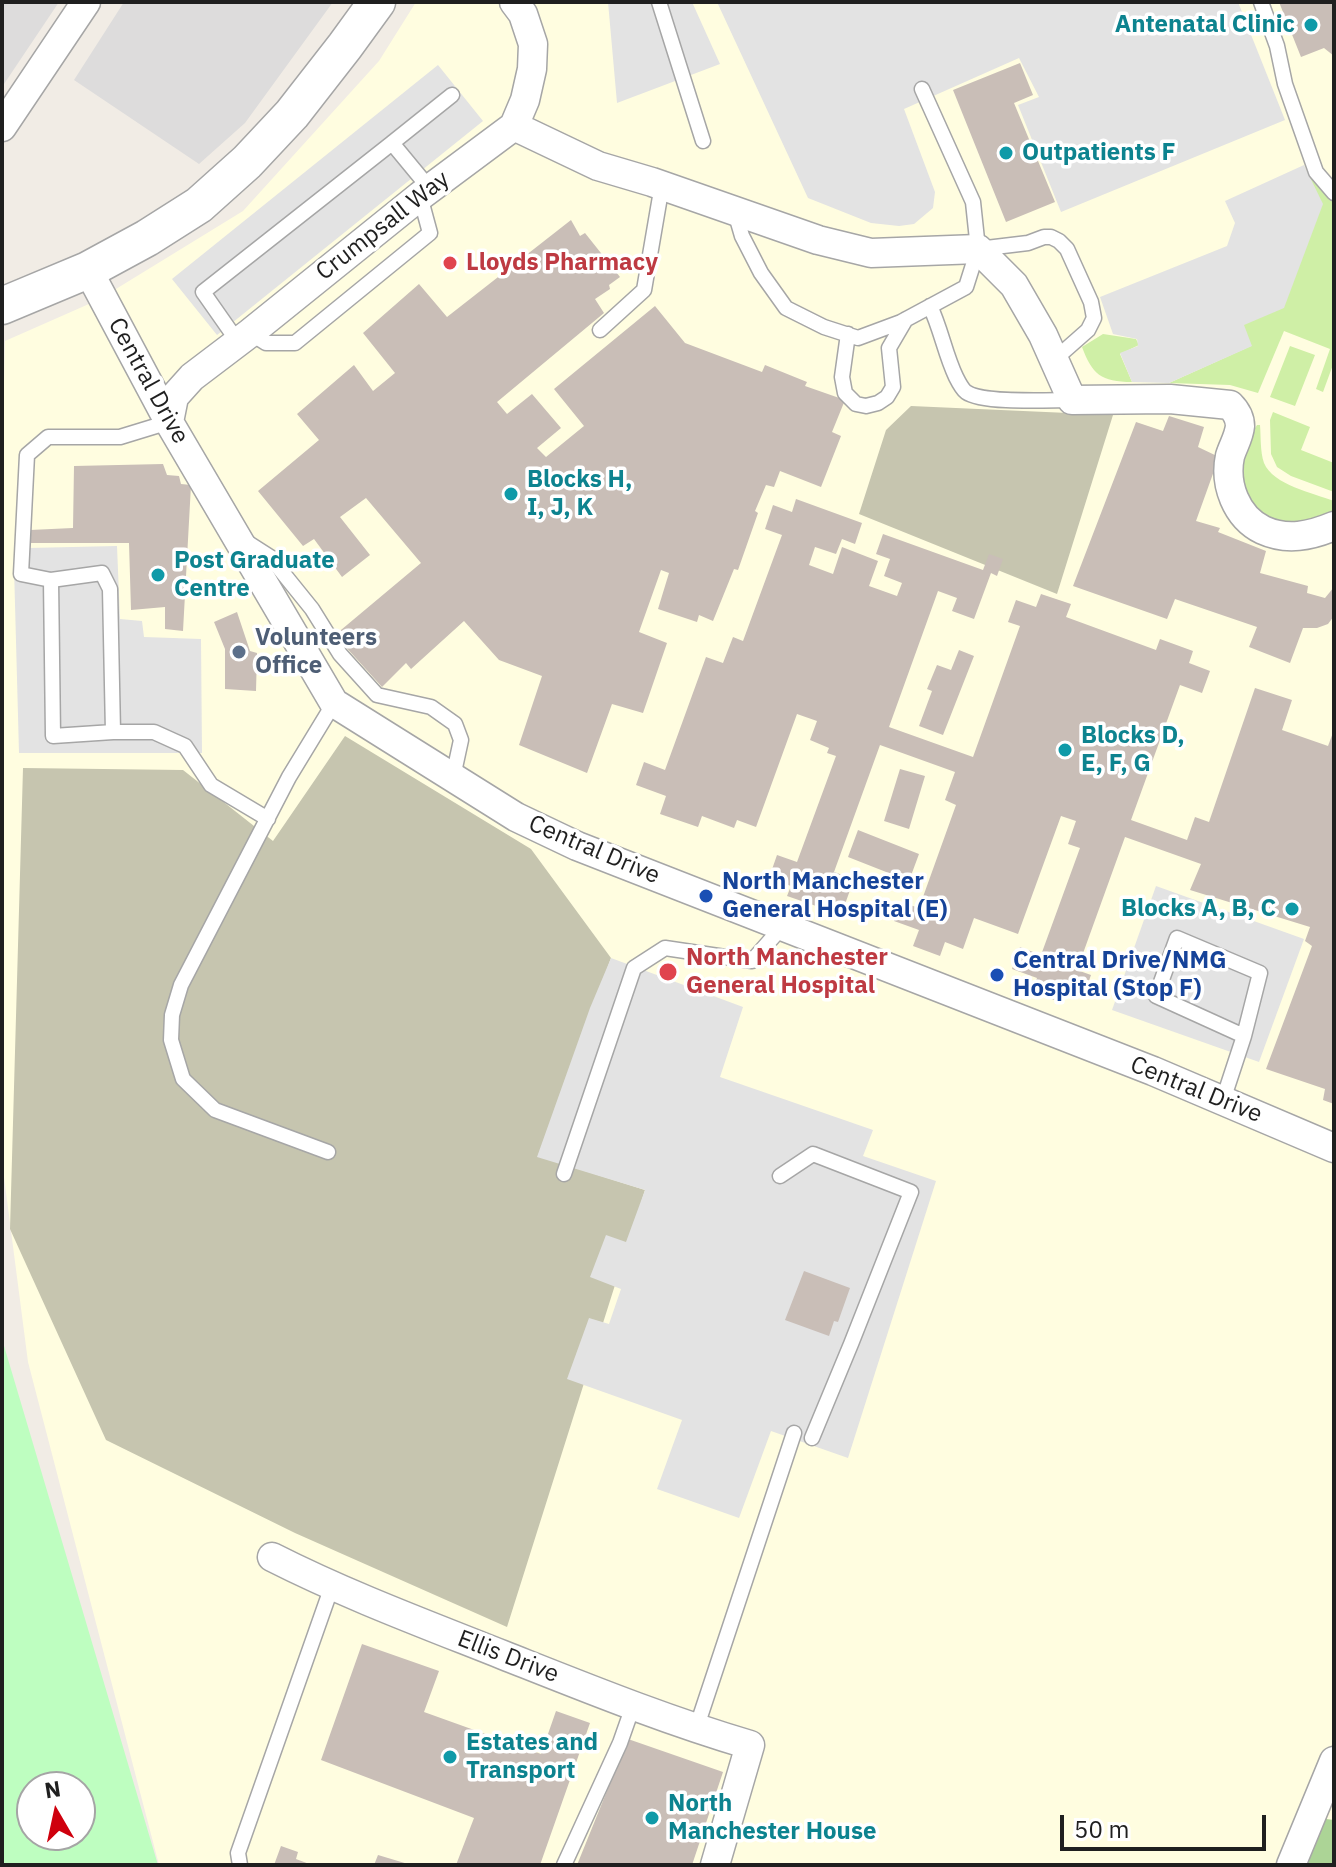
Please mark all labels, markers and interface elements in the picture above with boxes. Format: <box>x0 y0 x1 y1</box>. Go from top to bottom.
place label: Antenatal Clinic <box>1115 11 1295 39</box>
marker: Antenatal Clinic <box>1302 16 1320 34</box>
place label: Outpatients F <box>1022 139 1176 167</box>
marker: Outpatients F <box>997 144 1015 162</box>
street label: Crumpsall Way <box>311 165 455 287</box>
place label: Lloyds Pharmacy <box>466 249 658 277</box>
marker: Lloyds Pharmacy <box>441 254 459 272</box>
street label: Central Drive <box>102 313 194 449</box>
place label: Blocks H, I, J, K <box>527 466 632 522</box>
marker: Blocks H, I, J, K <box>502 485 520 503</box>
place label: Post Graduate Centre <box>174 547 335 603</box>
marker: Post Graduate Centre <box>149 566 167 584</box>
place label: Volunteers Office <box>255 624 377 680</box>
marker: Volunteers Office <box>230 643 248 661</box>
place label: Blocks D, E, F, G <box>1081 722 1185 778</box>
marker: Blocks D, E, F, G <box>1056 741 1074 759</box>
street label: Central Drive <box>524 809 664 891</box>
place label: North Manchester General Hospital (E) <box>722 868 948 924</box>
marker: North Manchester General Hospital (E) <box>697 887 715 905</box>
place label: Blocks A, B, C <box>1121 895 1276 923</box>
marker: Blocks A, B, C <box>1283 900 1301 918</box>
place label: North Manchester General Hospital <box>686 944 888 1000</box>
place label: Central Drive/NMG Hospital (Stop F) <box>1013 947 1226 1003</box>
marker: North Manchester General Hospital <box>657 961 679 983</box>
marker: Central Drive/NMG Hospital (Stop F) <box>988 966 1006 984</box>
street label: Central Drive <box>1126 1051 1266 1129</box>
street label: Ellis Drive <box>453 1625 563 1689</box>
place label: Estates and Transport <box>466 1729 598 1785</box>
marker: Estates and Transport <box>441 1748 459 1766</box>
north arrow <box>16 1771 96 1851</box>
text: N <box>42 1773 63 1804</box>
place label: North Manchester House <box>668 1790 876 1846</box>
scale bar <box>1064 1799 1270 1849</box>
marker: North Manchester House <box>643 1809 661 1827</box>
text: 50 m <box>1074 1813 1129 1845</box>

